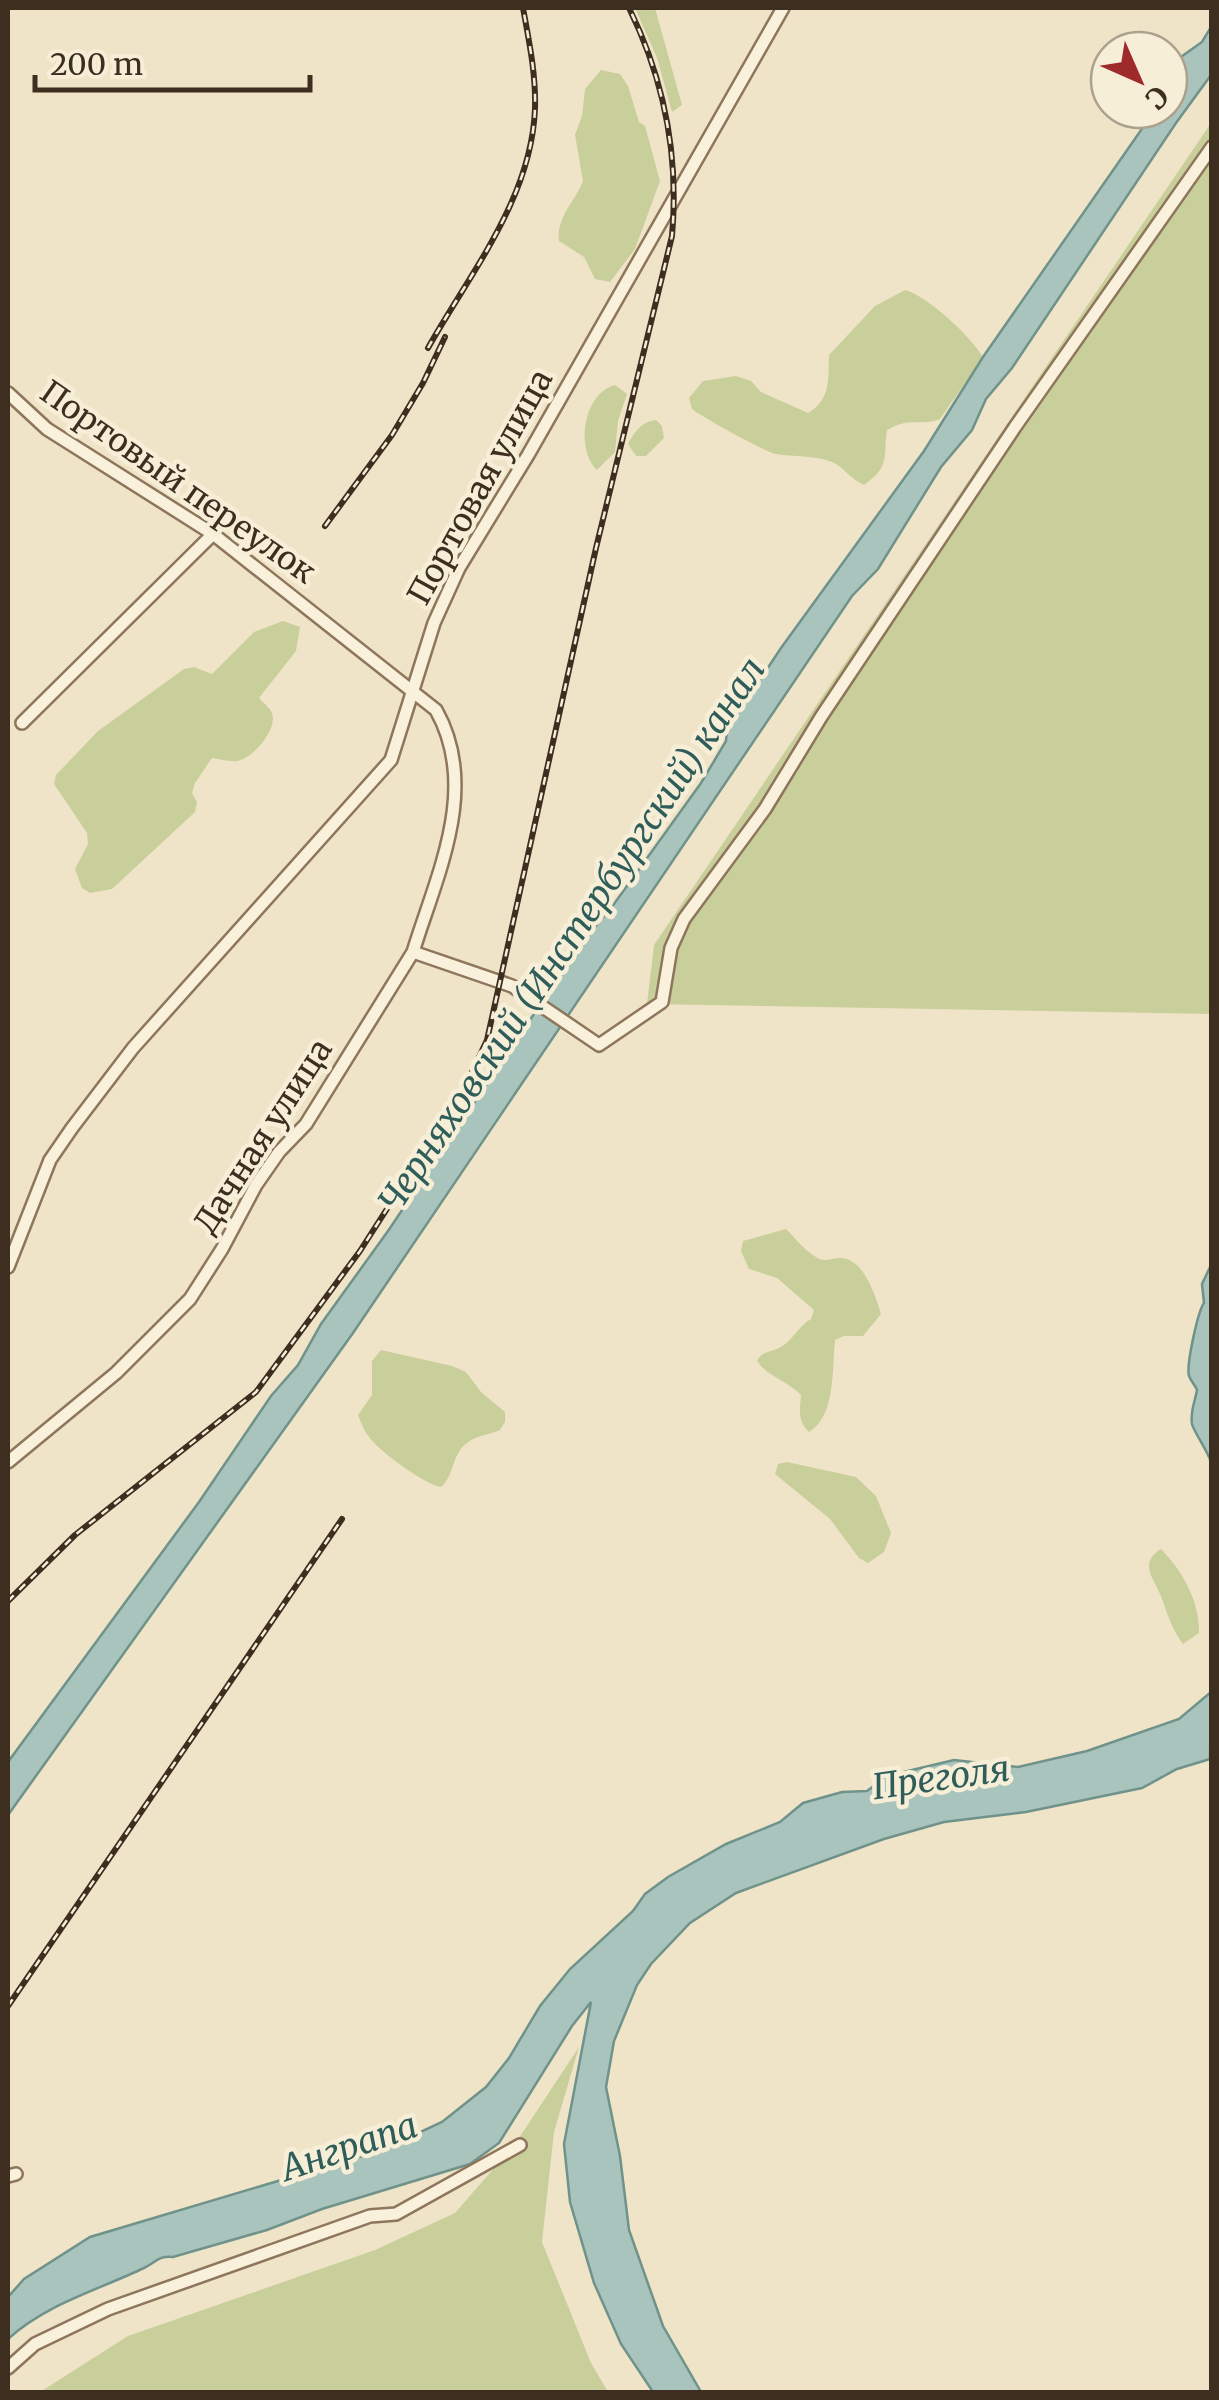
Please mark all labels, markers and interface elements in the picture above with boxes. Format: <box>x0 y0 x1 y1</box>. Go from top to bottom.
scale bar <box>35 30 310 92</box>
north arrow <box>1089 30 1189 130</box>
text: 200 m <box>50 45 143 83</box>
text: С <box>1137 78 1176 117</box>
street label: Портовая улица <box>399 362 561 612</box>
street label: Портовый переулок <box>33 372 323 592</box>
water label: Черняховский (Инстербургский) канал <box>369 649 775 1221</box>
street label: Дачная улица <box>185 1031 341 1241</box>
water label: Преголя <box>870 1747 1012 1809</box>
water label: Анграпа <box>272 2103 423 2192</box>

